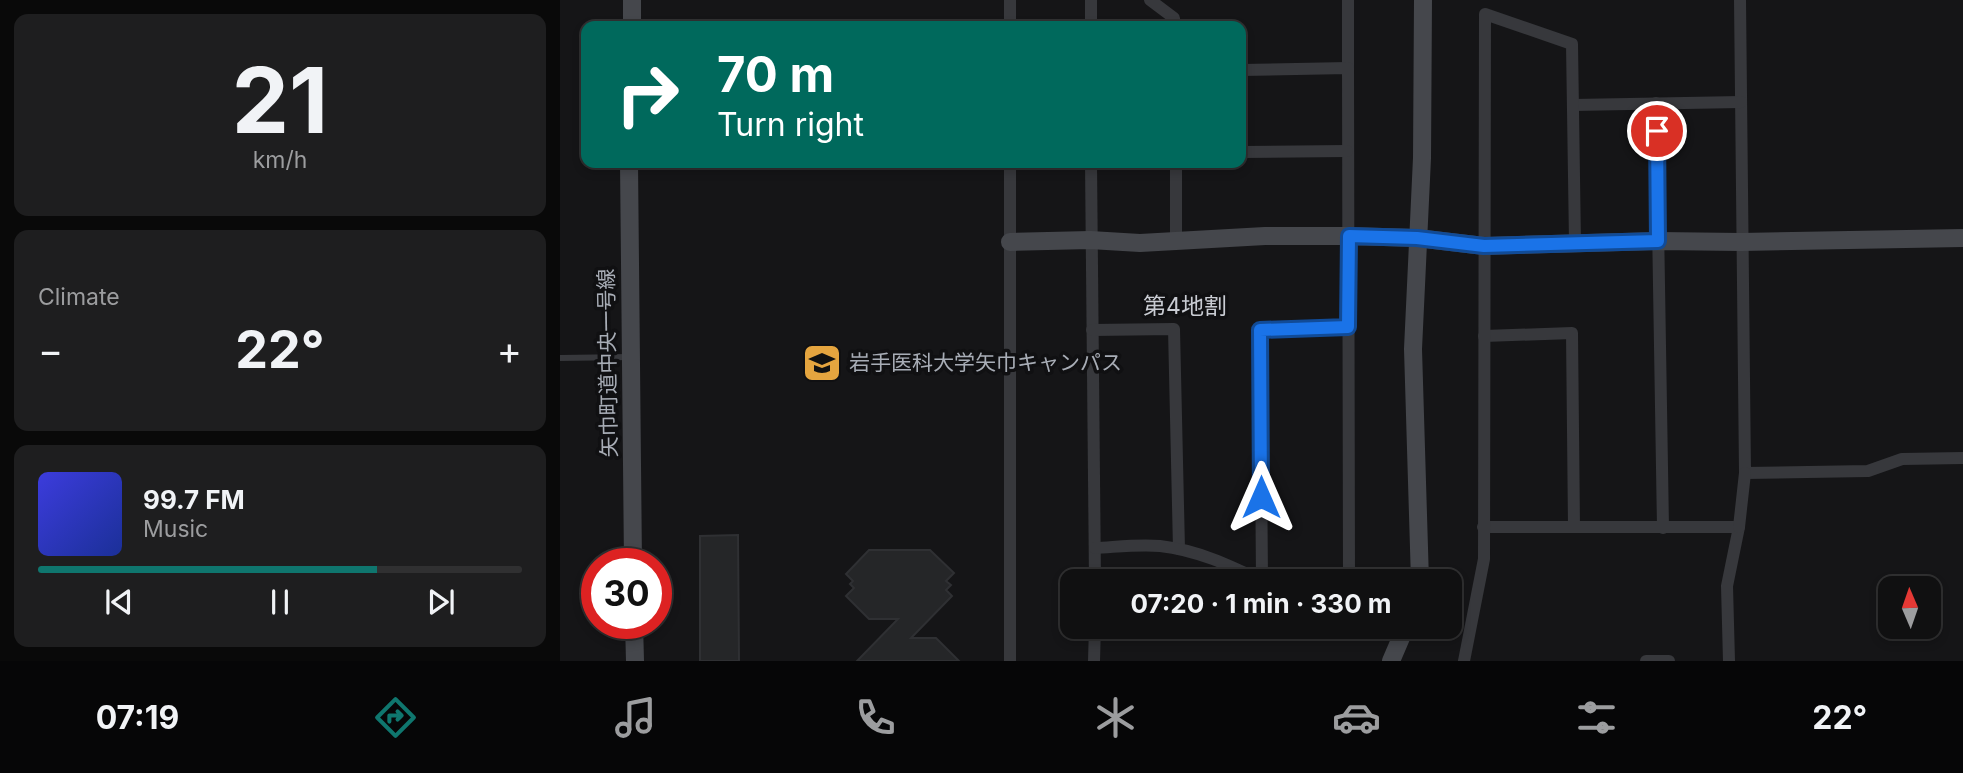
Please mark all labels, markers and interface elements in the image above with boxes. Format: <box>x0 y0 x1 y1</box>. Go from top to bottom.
text: 21 <box>232 45 328 155</box>
text: 70 m <box>717 45 834 104</box>
icon: right <box>602 49 693 140</box>
pin <box>1627 101 1687 161</box>
text: Turn right <box>717 105 864 144</box>
icon: arrive <box>1638 112 1676 150</box>
text: km/h <box>253 146 307 174</box>
street label: 矢巾町道中央一号線 <box>593 268 622 458</box>
text: Climate <box>38 283 120 311</box>
district label: 第4地割 <box>1143 292 1227 320</box>
text: 22° <box>235 318 325 381</box>
text: − <box>38 327 63 373</box>
text: + <box>497 327 522 373</box>
school or university icon: 岩手医科大学矢巾キャンパス <box>801 342 843 384</box>
place label: 岩手医科大学矢巾キャンパス <box>849 350 1122 375</box>
position arrow <box>1224 460 1298 534</box>
text: 99.7 FM <box>143 484 245 515</box>
text: Music <box>143 515 208 543</box>
speed limit sign: 30 <box>581 548 672 639</box>
north arrow <box>1878 576 1941 639</box>
map controls <box>1878 576 1941 639</box>
icon: previous <box>100 583 138 621</box>
icon: pause <box>261 583 299 621</box>
icon: next <box>422 583 460 621</box>
text: 07:20 · 1 min · 330 m <box>1130 588 1392 619</box>
icon: directions <box>371 693 420 742</box>
icon: music <box>611 693 660 742</box>
icon: phone <box>851 693 900 742</box>
icon: climate <box>1091 693 1140 742</box>
icon: car <box>1332 693 1381 742</box>
icon: filters <box>1572 693 1621 742</box>
text: 07:19 <box>96 698 179 737</box>
text: 22° <box>1812 698 1867 737</box>

